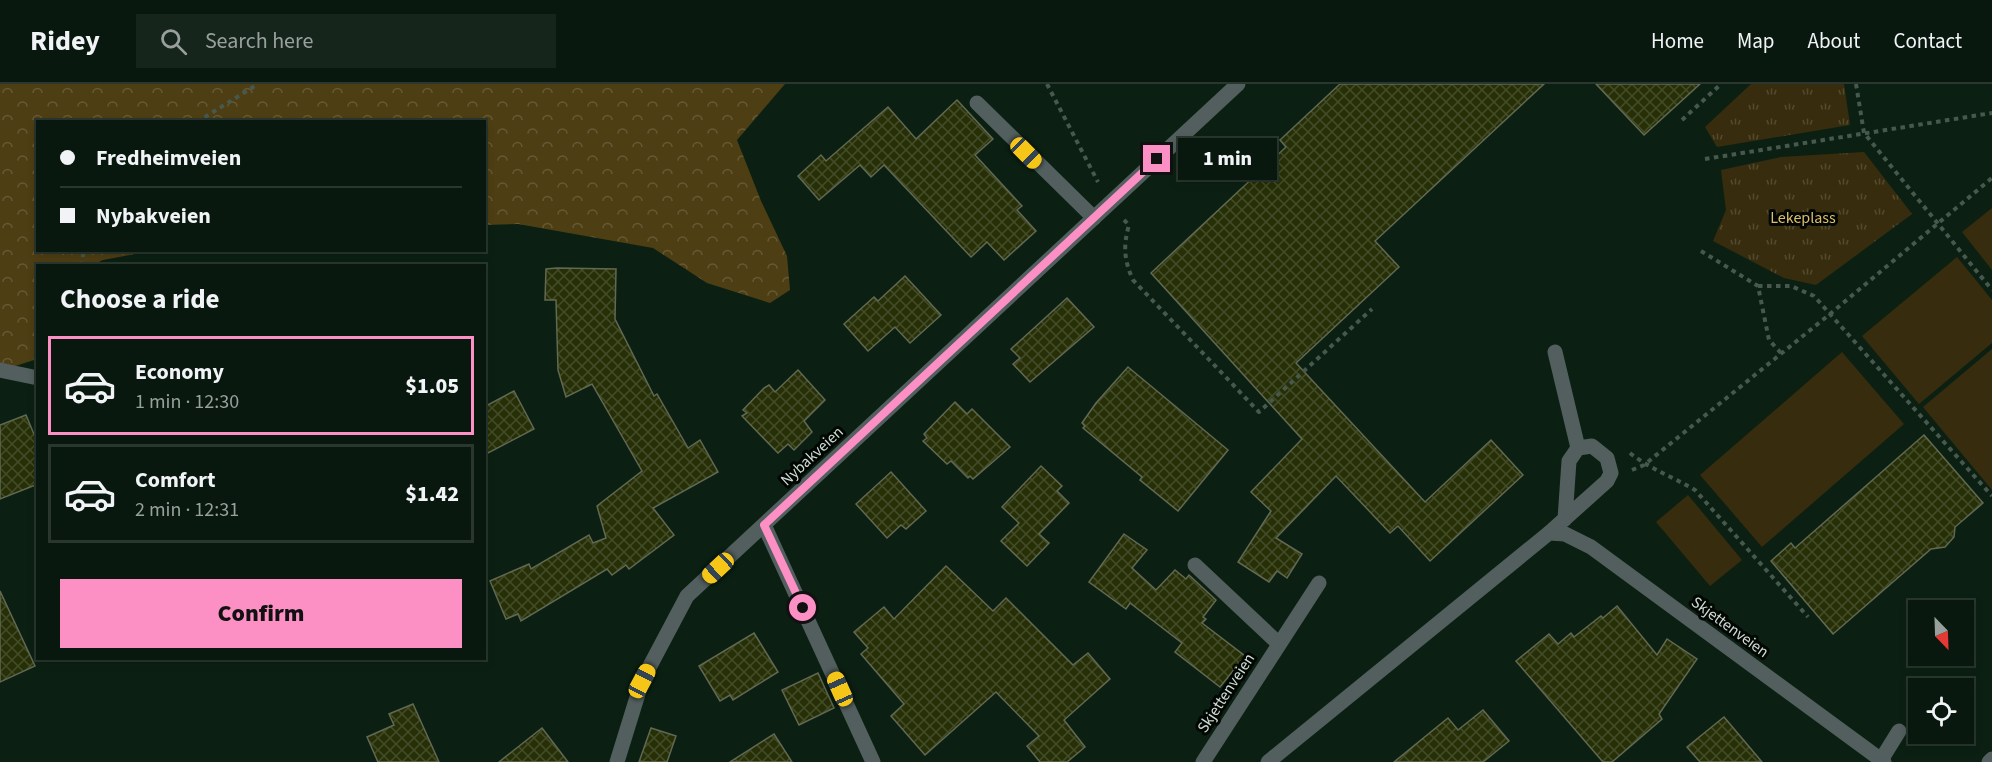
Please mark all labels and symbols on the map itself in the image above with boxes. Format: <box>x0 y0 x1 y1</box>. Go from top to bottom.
car <box>1007 134 1045 172</box>
callout: 1 min <box>1178 138 1277 180</box>
route end <box>1143 145 1170 172</box>
park label: Lekeplass <box>1770 207 1836 229</box>
street label: Nybakveien <box>776 421 848 491</box>
car <box>699 549 737 587</box>
street label: Skjettenveien <box>1687 591 1773 663</box>
route start <box>789 594 816 621</box>
north arrow <box>1908 600 1974 666</box>
street label: Skjettenveien <box>1192 649 1260 737</box>
car <box>626 661 658 701</box>
car <box>824 669 856 709</box>

